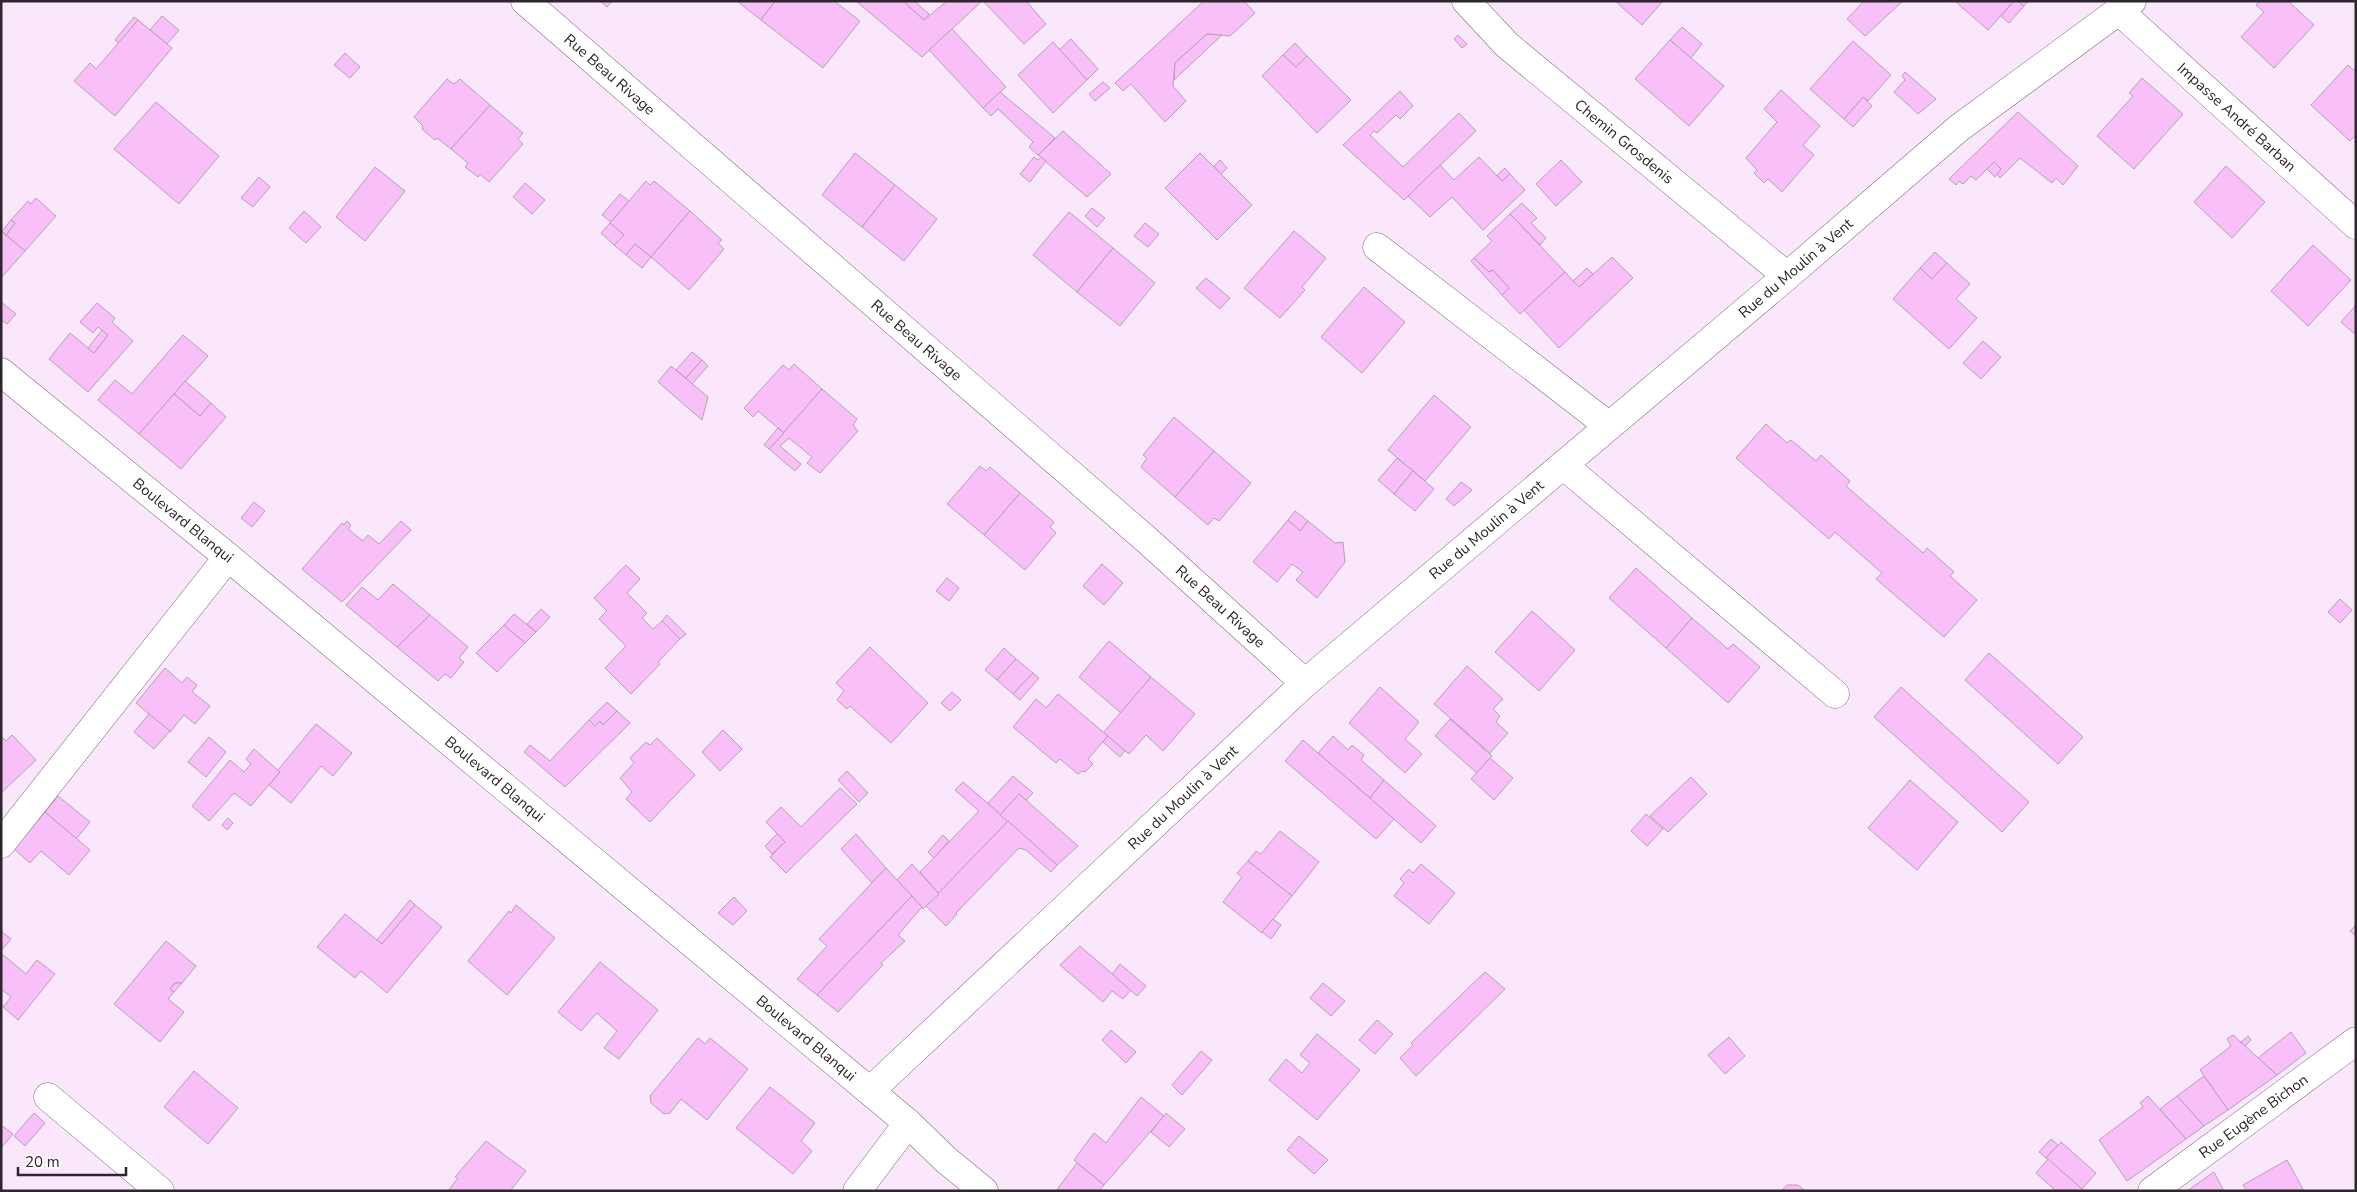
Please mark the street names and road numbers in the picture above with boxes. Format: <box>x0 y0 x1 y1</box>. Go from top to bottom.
street label: Rue Beau Rivage <box>560 29 659 119</box>
street label: Impasse André Barban <box>2173 58 2300 176</box>
street label: Chemin Grosdenis <box>1570 95 1678 189</box>
street label: Rue du Moulin à Vent <box>1734 213 1858 323</box>
street label: Rue Beau Rivage <box>867 295 966 385</box>
street label: Boulevard Blanqui <box>129 473 238 567</box>
street label: Rue du Moulin à Vent <box>1425 475 1549 584</box>
street label: Rue Beau Rivage <box>1171 561 1270 652</box>
street label: Boulevard Blanqui <box>441 732 549 827</box>
street label: Rue du Moulin à Vent <box>1123 740 1243 854</box>
street label: Boulevard Blanqui <box>752 991 860 1086</box>
street label: Rue Eugène Bichon <box>2195 1070 2312 1163</box>

